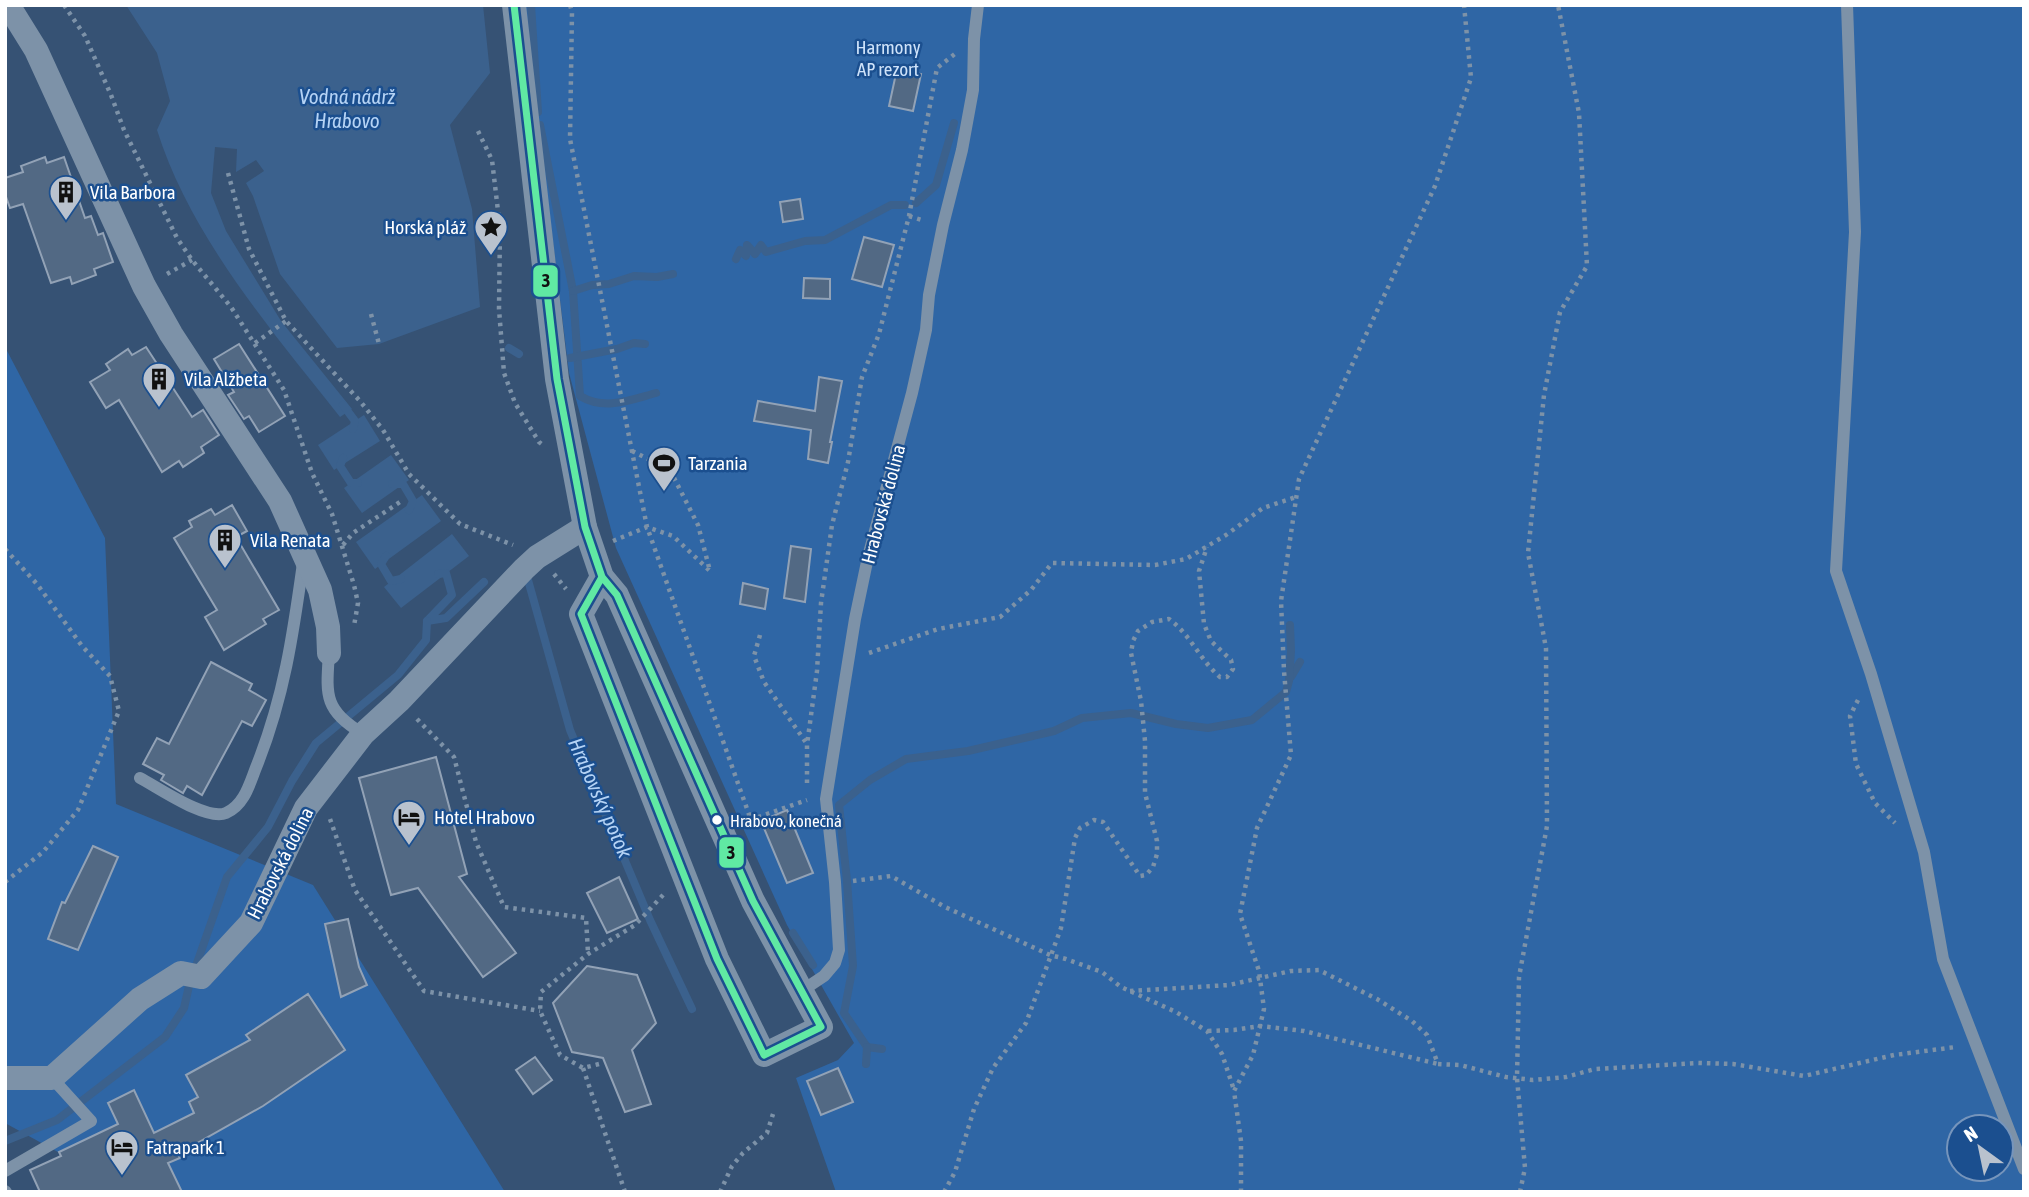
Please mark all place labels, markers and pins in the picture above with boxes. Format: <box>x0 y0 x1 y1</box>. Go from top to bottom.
building icon: Vila Barbora <box>47 173 85 222</box>
place label: Vila Barbora <box>90 181 176 203</box>
place icon: Horská pláž <box>472 208 510 257</box>
place label: Horská pláž <box>384 216 466 238</box>
building icon: Vila Alžbeta <box>140 360 178 409</box>
place label: Vila Alžbeta <box>184 368 267 390</box>
sports icon: Tarzania <box>645 444 683 493</box>
place label: Tarzania <box>688 452 748 474</box>
building icon: Vila Renata <box>206 521 244 570</box>
place label: Vila Renata <box>250 529 331 551</box>
hotel icon: Hotel Hrabovo <box>390 798 428 847</box>
place label: Hotel Hrabovo <box>434 806 535 828</box>
place label: Hrabovo, konečná <box>730 811 842 831</box>
marker: Hrabovo, konečná <box>710 813 724 827</box>
hotel icon: Fatrapark 1 <box>103 1128 141 1177</box>
place label: Fatrapark 1 <box>146 1136 225 1158</box>

